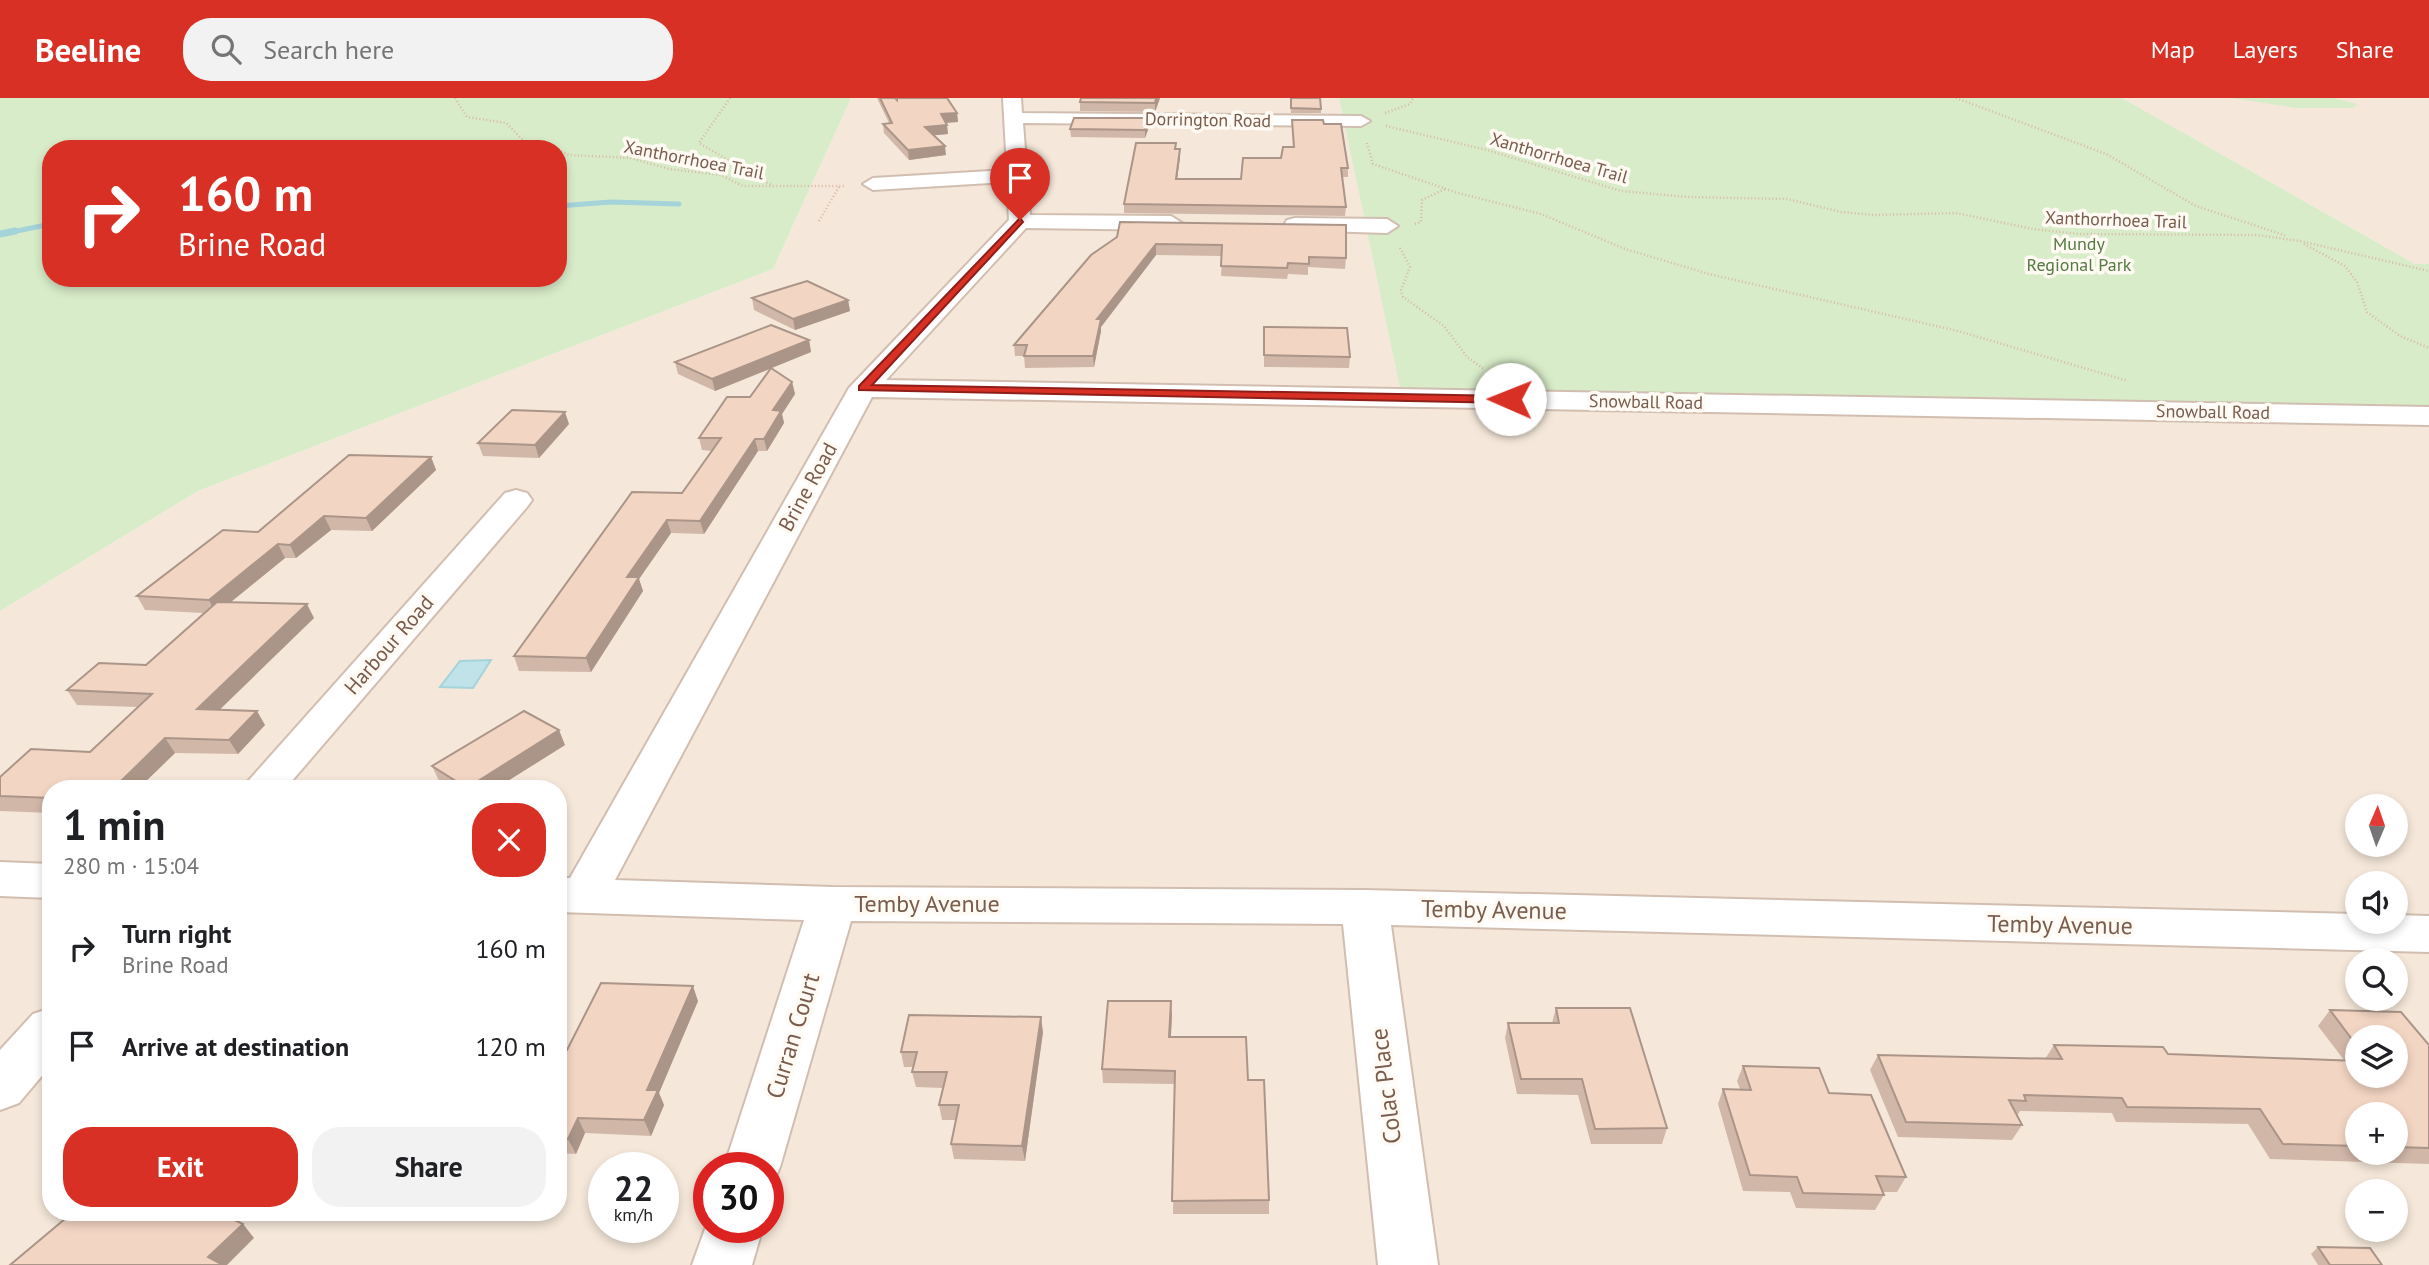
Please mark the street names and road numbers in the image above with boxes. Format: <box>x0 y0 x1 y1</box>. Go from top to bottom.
street label: Dorrington Road <box>1145 107 1271 132</box>
street label: Xanthorrhoea Trail <box>1488 127 1631 188</box>
street label: Xanthorrhoea Trail <box>622 135 767 185</box>
street label: Xanthorrhoea Trail <box>2045 206 2188 234</box>
street label: Snowball Road <box>1589 389 1703 414</box>
street label: Snowball Road <box>2156 399 2270 424</box>
street label: Brine Road <box>772 438 843 536</box>
street label: Harbour Road <box>338 589 439 700</box>
street label: Temby Avenue <box>854 888 1000 919</box>
street label: Temby Avenue <box>1421 893 1567 926</box>
street label: Temby Avenue <box>1987 908 2133 941</box>
street label: Curran Court <box>759 969 826 1102</box>
street label: Colac Place <box>1363 1027 1408 1146</box>

